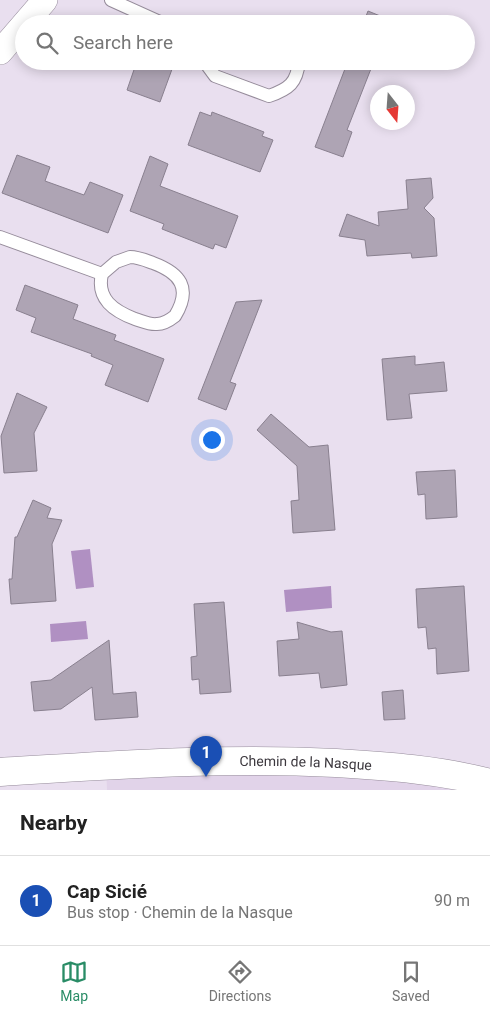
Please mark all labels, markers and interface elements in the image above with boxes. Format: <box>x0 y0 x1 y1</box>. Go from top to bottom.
search box <box>15 15 475 70</box>
icon: search <box>33 29 61 57</box>
text: Search here <box>73 31 173 54</box>
north arrow <box>370 85 415 130</box>
your location <box>199 427 225 453</box>
pin: 1 <box>190 736 222 777</box>
street label: Chemin de la Nasque <box>239 753 372 773</box>
text: Nearby <box>20 811 87 835</box>
text: Cap Sicié <box>67 880 147 903</box>
text: 1 <box>31 891 41 910</box>
text: 90 m <box>434 891 470 910</box>
text: Bus stop · Chemin de la Nasque <box>67 903 293 922</box>
tab: Map <box>60 958 88 1004</box>
tab: Directions <box>209 958 272 1004</box>
tab: Saved <box>392 958 430 1004</box>

